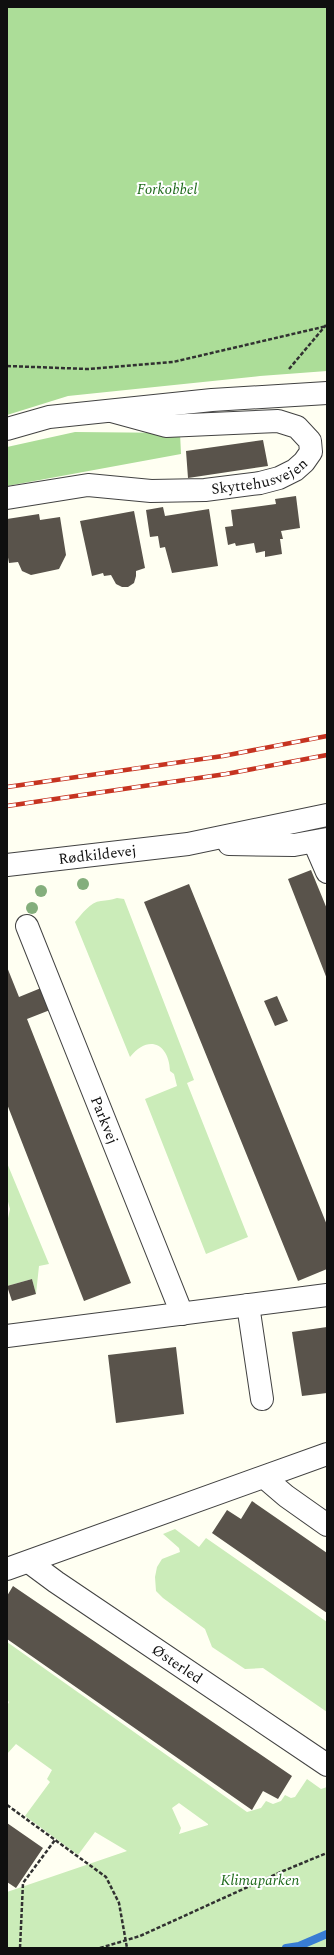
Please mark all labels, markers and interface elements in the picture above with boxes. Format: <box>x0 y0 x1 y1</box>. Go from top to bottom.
park label: Forkobbel <box>137 178 197 201</box>
street label: Skyttehusvejen <box>210 452 313 501</box>
street label: Rødkildevej <box>57 839 138 870</box>
street label: Parkvej <box>85 1093 125 1148</box>
street label: Østerled <box>147 1638 207 1689</box>
park label: Klimaparken <box>221 1869 300 1892</box>

